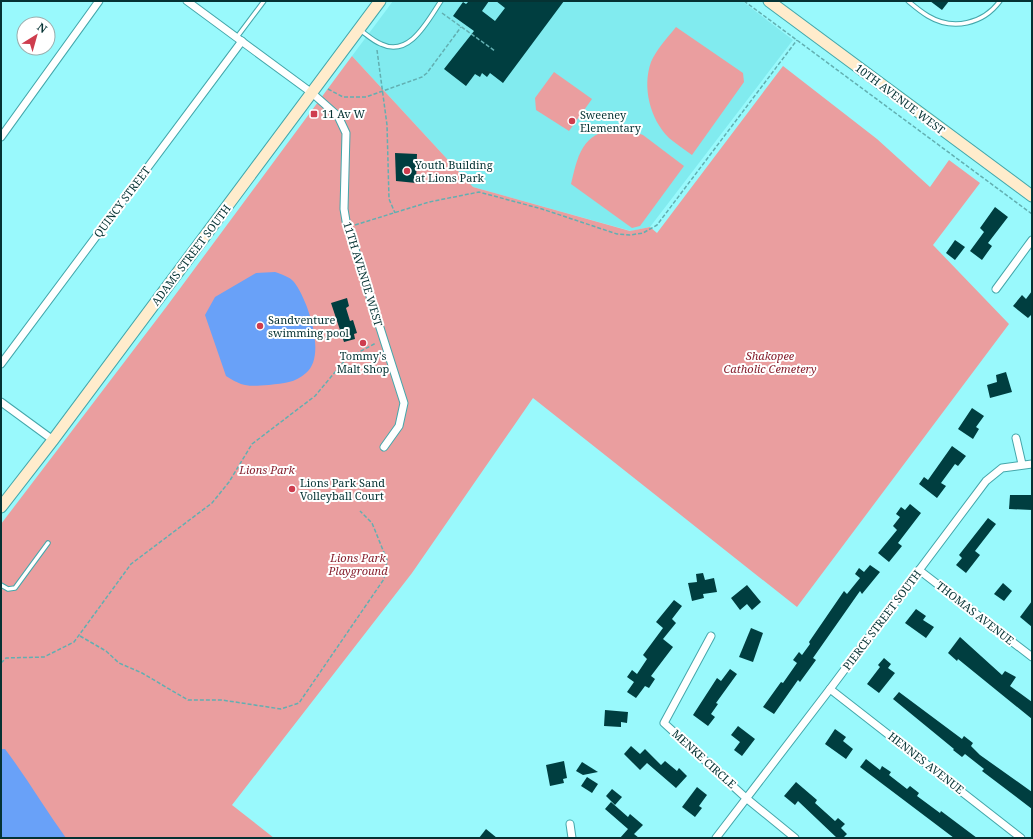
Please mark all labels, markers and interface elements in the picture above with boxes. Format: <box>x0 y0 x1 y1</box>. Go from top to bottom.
north arrow <box>16 16 56 56</box>
text: N <box>34 19 51 36</box>
street label: 10TH AVENUE WEST <box>852 60 948 137</box>
place label: 11 Av W <box>322 106 365 121</box>
place label: Sweeney Elementary <box>580 107 642 135</box>
marker: 11 Av W <box>309 109 319 119</box>
marker: Sweeney Elementary <box>567 116 577 126</box>
place label: Youth Building at Lions Park <box>414 157 493 185</box>
street label: QUINCY STREET <box>90 163 153 240</box>
marker: Youth Building at Lions Park <box>402 166 412 176</box>
street label: ADAMS STREET SOUTH <box>148 201 234 308</box>
street label: 11TH AVENUE WEST <box>340 220 387 328</box>
place label: Sandventure swimming pool <box>268 312 350 340</box>
marker: Sandventure swimming pool <box>255 321 265 331</box>
marker: Tommy's Malt Shop <box>358 338 368 348</box>
place label: Tommy's Malt Shop <box>337 348 390 376</box>
park label: Shakopee Catholic Cemetery <box>723 348 817 376</box>
park label: Lions Park <box>238 462 296 477</box>
place label: Lions Park Sand Volleyball Court <box>300 475 385 503</box>
marker: Lions Park Sand Volleyball Court <box>287 484 297 494</box>
park label: Lions Park Playground <box>327 550 388 578</box>
street label: PIERCE STREET SOUTH <box>839 566 924 673</box>
street label: THOMAS AVENUE <box>933 578 1017 648</box>
street label: MENKE CIRCLE <box>669 726 740 791</box>
street label: HENNES AVENUE <box>885 728 967 797</box>

